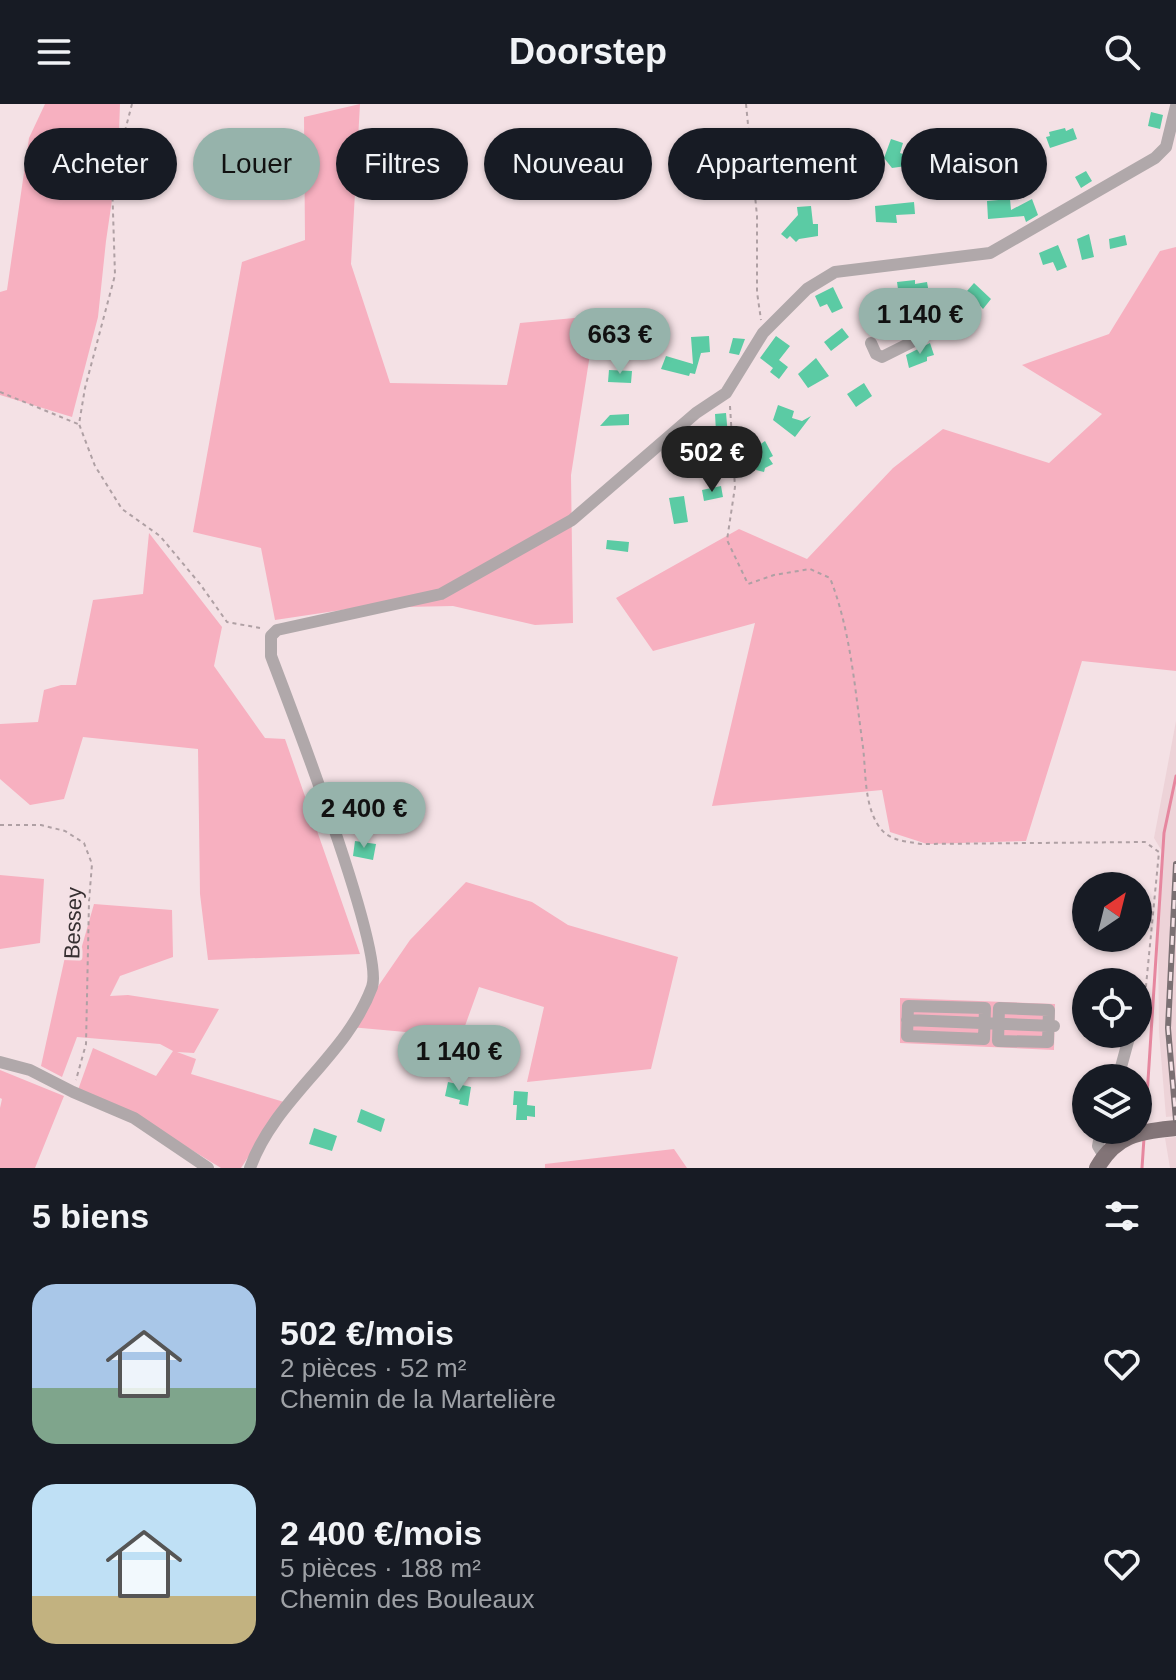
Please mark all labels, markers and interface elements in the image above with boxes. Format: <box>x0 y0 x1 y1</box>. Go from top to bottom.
icon: menu <box>32 30 76 74</box>
icon: search <box>1100 30 1144 74</box>
text: Doorstep <box>509 31 667 72</box>
chip: Acheter <box>24 128 177 200</box>
chip: Louer <box>193 128 320 200</box>
chip: Filtres <box>336 128 468 200</box>
chip: Nouveau <box>484 128 652 200</box>
chip: Appartement <box>668 128 885 200</box>
chip: Maison <box>901 128 1047 200</box>
pin: 1 140 € <box>846 288 994 356</box>
text: 1 140 € <box>877 299 963 329</box>
pin: 663 € <box>564 308 676 376</box>
text: 663 € <box>587 319 653 349</box>
pin: 502 € <box>656 426 768 494</box>
text: 502 € <box>679 437 745 467</box>
pin: 2 400 € <box>290 782 438 850</box>
text: 2 400 € <box>321 793 407 823</box>
north arrow <box>1072 872 1152 952</box>
map controls <box>1072 872 1152 1144</box>
street label: Bessey <box>59 887 87 959</box>
button: locate <box>1072 968 1152 1048</box>
pin: 1 140 € <box>385 1025 533 1093</box>
text: 1 140 € <box>416 1036 502 1066</box>
button: layers <box>1072 1064 1152 1144</box>
icon: filters <box>1100 1194 1144 1238</box>
text: 5 biens <box>32 1197 149 1235</box>
text: 502 €/mois <box>280 1314 454 1352</box>
icon: home <box>96 1316 192 1412</box>
icon: heart <box>1100 1342 1144 1386</box>
text: 2 pièces · 52 m² <box>280 1353 466 1383</box>
text: Chemin de la Martelière <box>280 1384 556 1414</box>
text: 2 400 €/mois <box>280 1514 482 1552</box>
icon: home <box>96 1516 192 1612</box>
icon: heart <box>1100 1542 1144 1586</box>
text: 5 pièces · 188 m² <box>280 1553 481 1583</box>
text: Chemin des Bouleaux <box>280 1584 534 1614</box>

